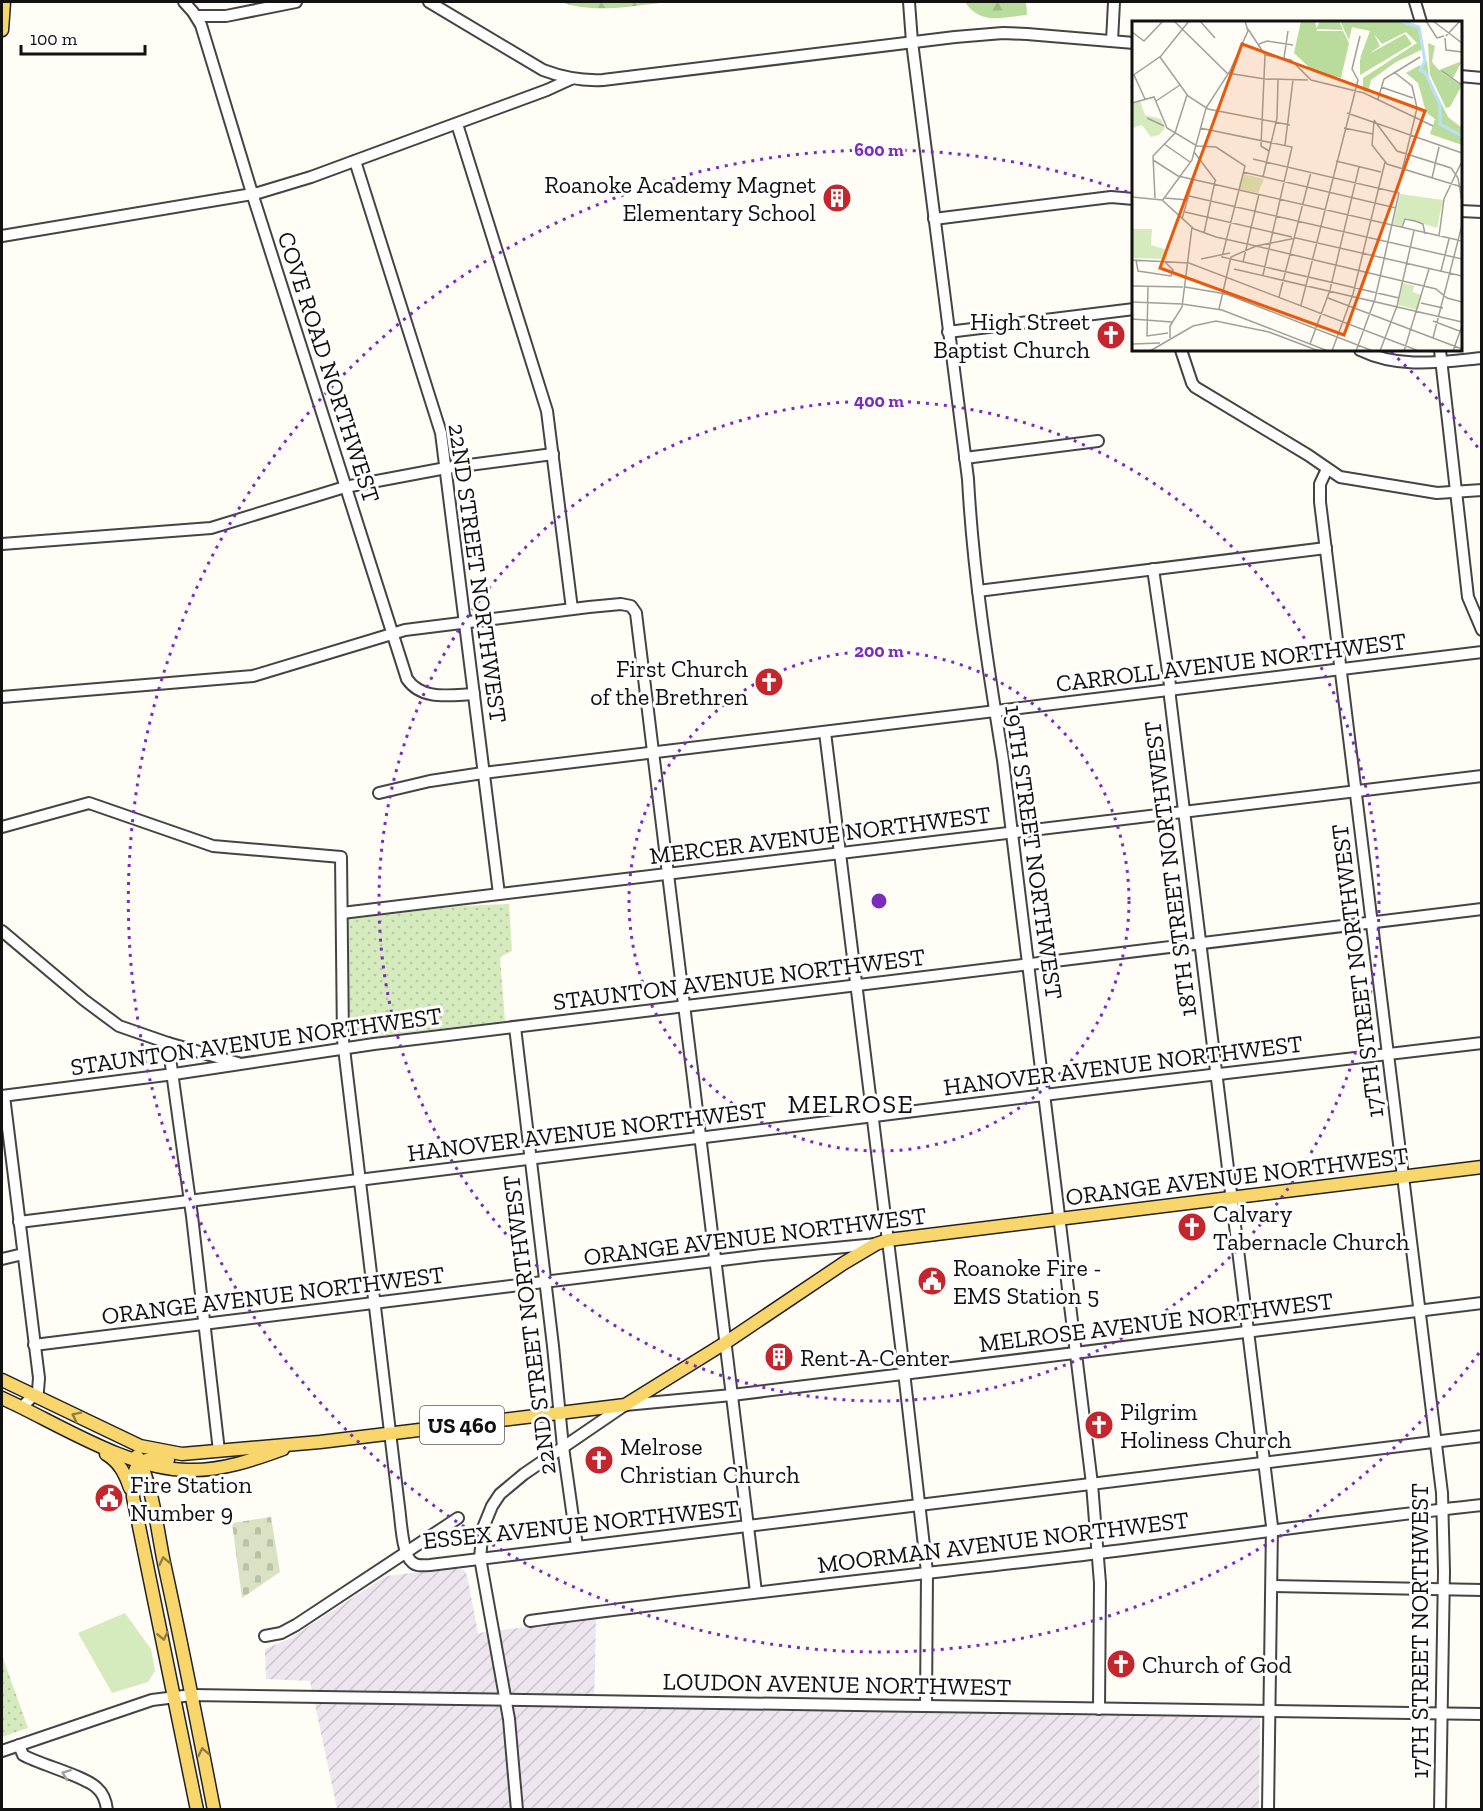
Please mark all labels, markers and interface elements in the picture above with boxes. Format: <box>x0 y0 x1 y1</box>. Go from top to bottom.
scale bar <box>21 18 146 56</box>
inset map <box>1132 21 1462 351</box>
text: 100 m <box>30 28 78 50</box>
text: 600 m <box>854 139 904 161</box>
place label: Roanoke Academy Magnet Elementary School <box>544 170 816 227</box>
building icon: Roanoke Academy Magnet Elementary School <box>821 182 853 214</box>
street label: COVE ROAD NORTHWEST <box>271 228 387 506</box>
place label: High Street Baptist Church <box>933 307 1091 364</box>
church icon: High Street Baptist Church <box>1095 319 1127 351</box>
text: 400 m <box>854 390 904 412</box>
street label: 22ND STREET NORTHWEST <box>443 422 513 725</box>
street label: CARROLL AVENUE NORTHWEST <box>1054 626 1408 698</box>
text: 200 m <box>854 640 904 662</box>
place label: First Church of the Brethren <box>590 654 749 711</box>
church icon: First Church of the Brethren <box>753 666 785 698</box>
street label: 19TH STREET NORTHWEST <box>999 703 1069 1001</box>
street label: 18TH STREET NORTHWEST <box>1137 719 1203 1018</box>
street label: MERCER AVENUE NORTHWEST <box>648 800 992 870</box>
street label: 17TH STREET NORTHWEST <box>1325 822 1389 1119</box>
centre of rings <box>869 891 889 911</box>
street label: STAUNTON AVENUE NORTHWEST <box>551 942 927 1016</box>
street label: STAUNTON AVENUE NORTHWEST <box>68 1001 444 1081</box>
street label: HANOVER AVENUE NORTHWEST <box>942 1029 1304 1101</box>
district label: MELROSE <box>788 1088 914 1120</box>
street label: HANOVER AVENUE NORTHWEST <box>406 1095 768 1167</box>
street label: ORANGE AVENUE NORTHWEST <box>1064 1141 1410 1211</box>
street label: 22ND STREET NORTHWEST <box>496 1173 562 1477</box>
place label: Calvary Tabernacle Church <box>1213 1199 1410 1256</box>
street label: ORANGE AVENUE NORTHWEST <box>582 1201 928 1271</box>
church icon: Calvary Tabernacle Church <box>1176 1211 1208 1243</box>
place label: Roanoke Fire - EMS Station 5 <box>953 1253 1102 1310</box>
street label: ORANGE AVENUE NORTHWEST <box>100 1260 446 1330</box>
public building icon: Roanoke Fire - EMS Station 5 <box>916 1265 948 1297</box>
street label: MELROSE AVENUE NORTHWEST <box>977 1286 1335 1358</box>
building icon: Rent-A-Center <box>763 1341 795 1373</box>
place label: Rent-A-Center <box>800 1343 950 1372</box>
place label: Pilgrim Holiness Church <box>1120 1397 1292 1454</box>
road number: US 460 <box>420 1406 504 1444</box>
church icon: Pilgrim Holiness Church <box>1083 1409 1115 1441</box>
one-way arrow <box>72 1411 83 1423</box>
place label: Melrose Christian Church <box>620 1432 800 1489</box>
church icon: Melrose Christian Church <box>583 1444 615 1476</box>
place label: Fire Station Number 9 <box>130 1470 252 1527</box>
public building icon: Fire Station Number 9 <box>93 1482 125 1514</box>
street label: 17TH STREET NORTHWEST <box>1405 1483 1434 1779</box>
street label: ESSEX AVENUE NORTHWEST <box>421 1493 741 1555</box>
street label: MOORMAN AVENUE NORTHWEST <box>816 1505 1191 1579</box>
one-way arrow <box>158 1556 171 1566</box>
one-way arrow <box>156 1631 169 1641</box>
church icon: Church of God <box>1105 1648 1137 1680</box>
place label: Church of God <box>1142 1650 1292 1679</box>
street label: LOUDON AVENUE NORTHWEST <box>662 1666 1012 1702</box>
one-way arrow <box>197 1747 210 1757</box>
one-way arrow <box>62 1769 73 1781</box>

